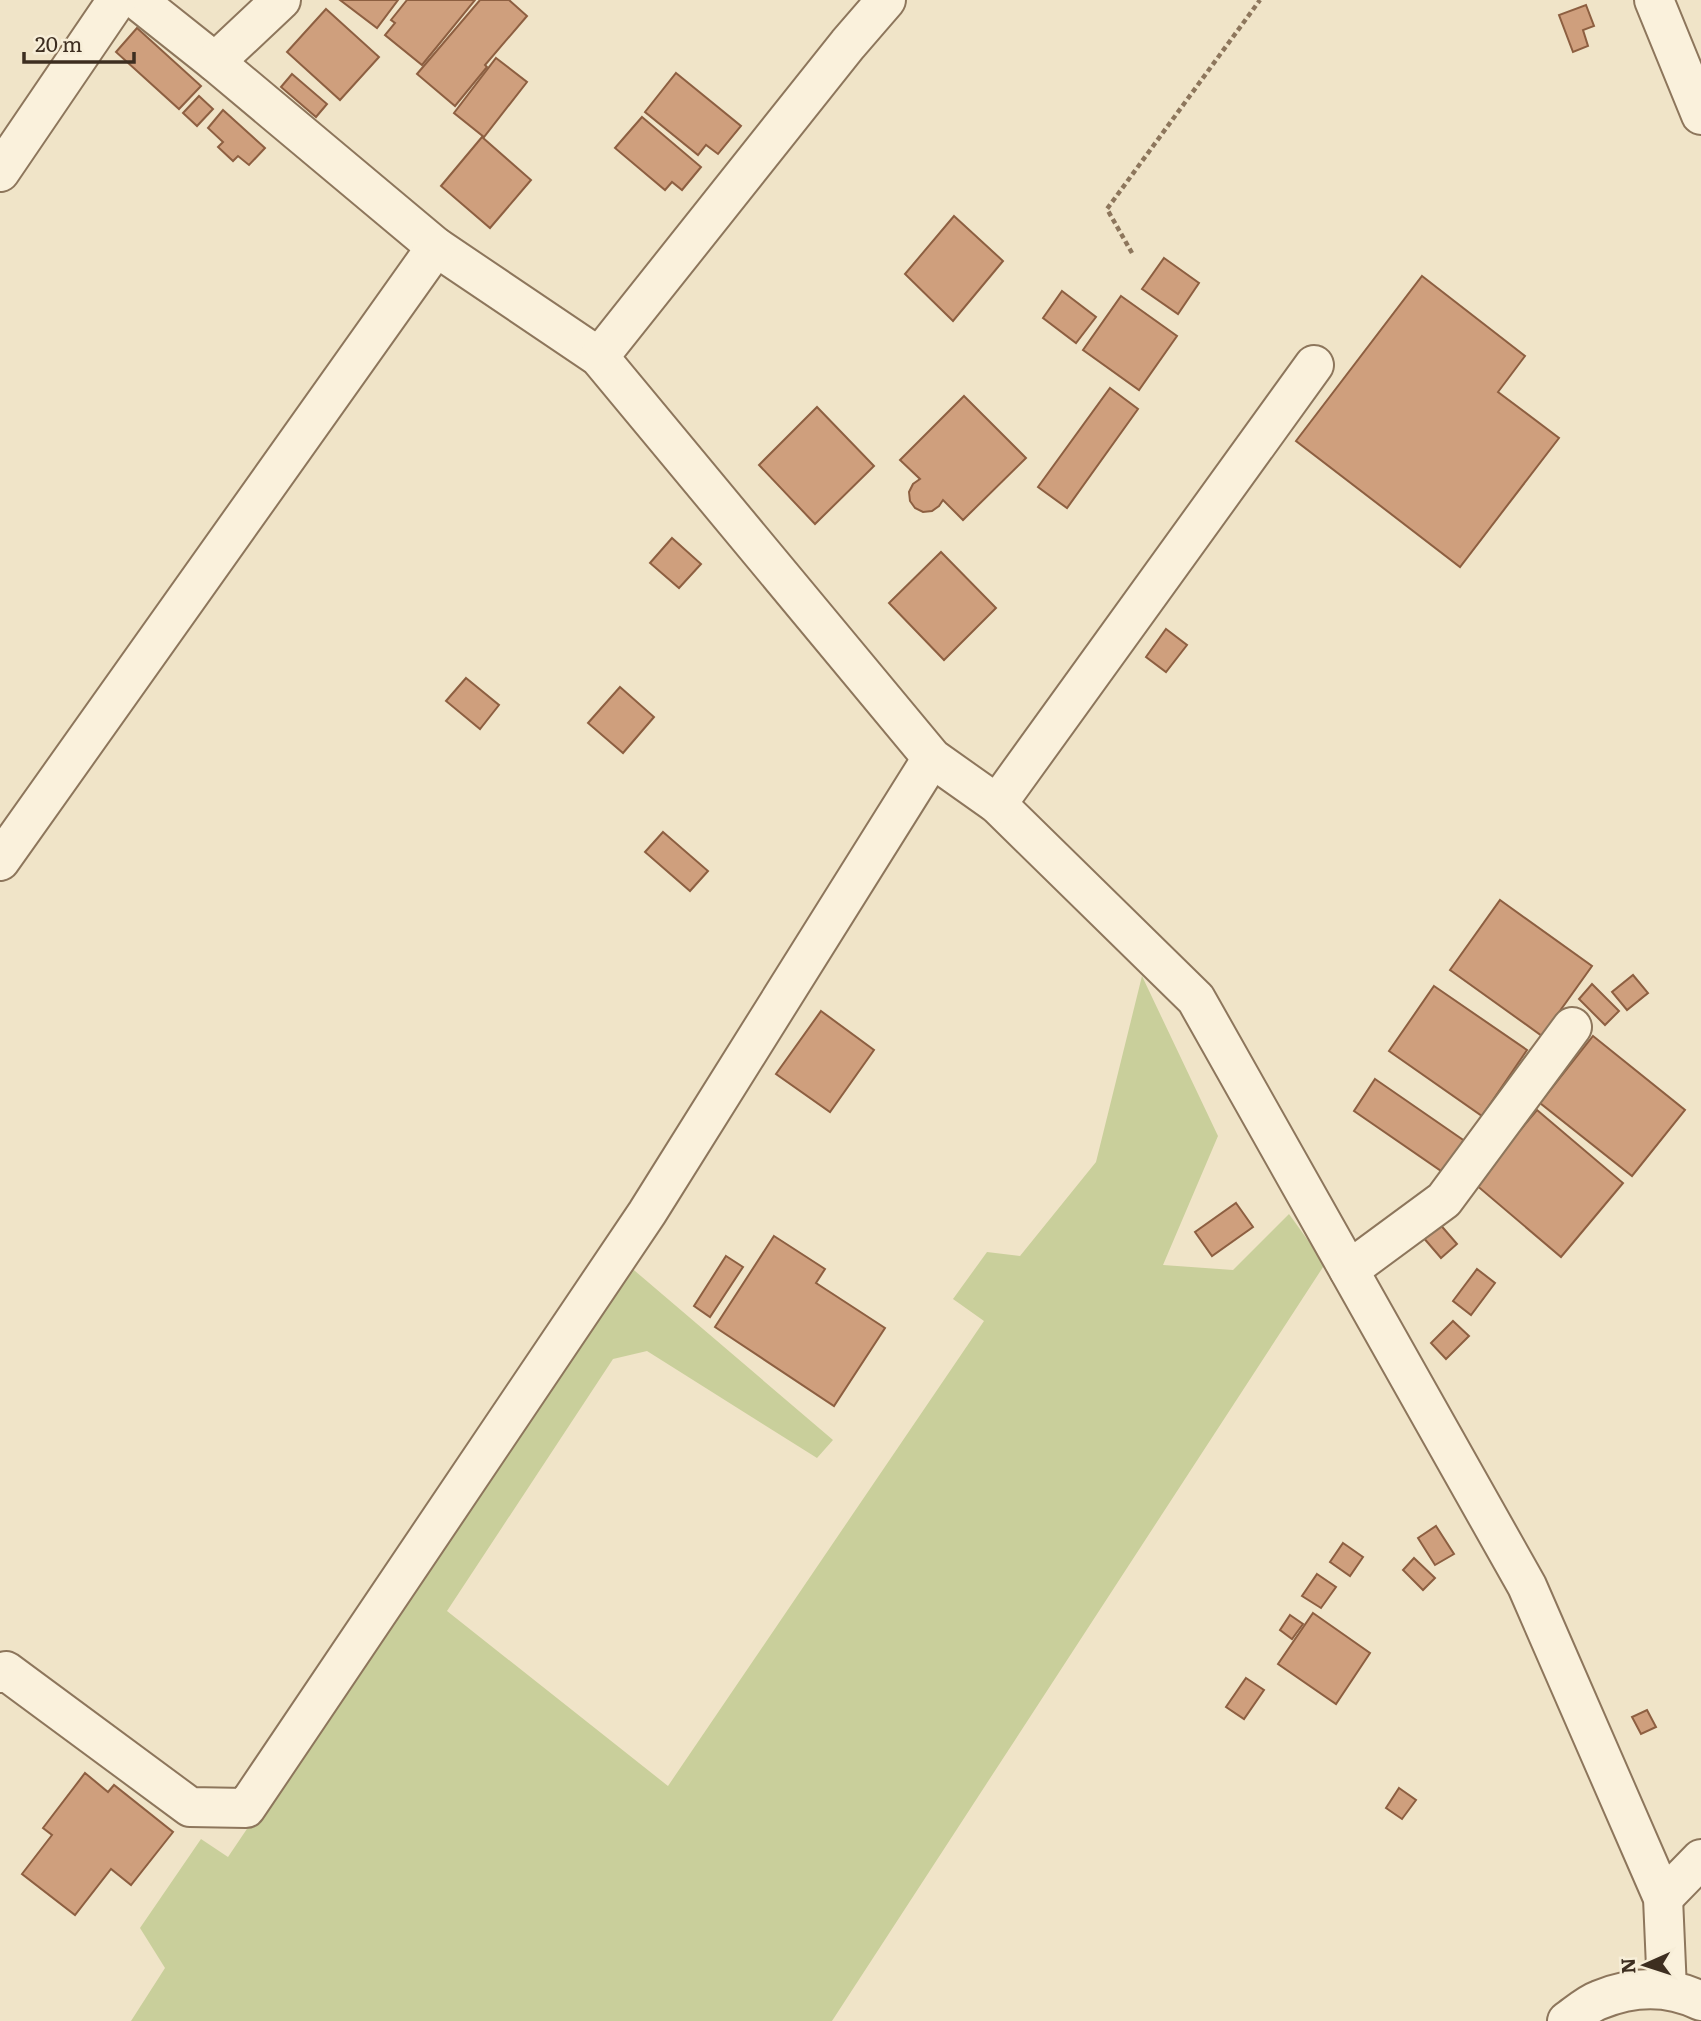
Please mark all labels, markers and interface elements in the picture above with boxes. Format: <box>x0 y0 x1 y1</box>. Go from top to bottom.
scale bar <box>24 21 135 65</box>
text: 20 m <box>35 27 82 58</box>
north arrow <box>1610 1930 1680 2000</box>
text: N <box>1613 1957 1641 1975</box>

